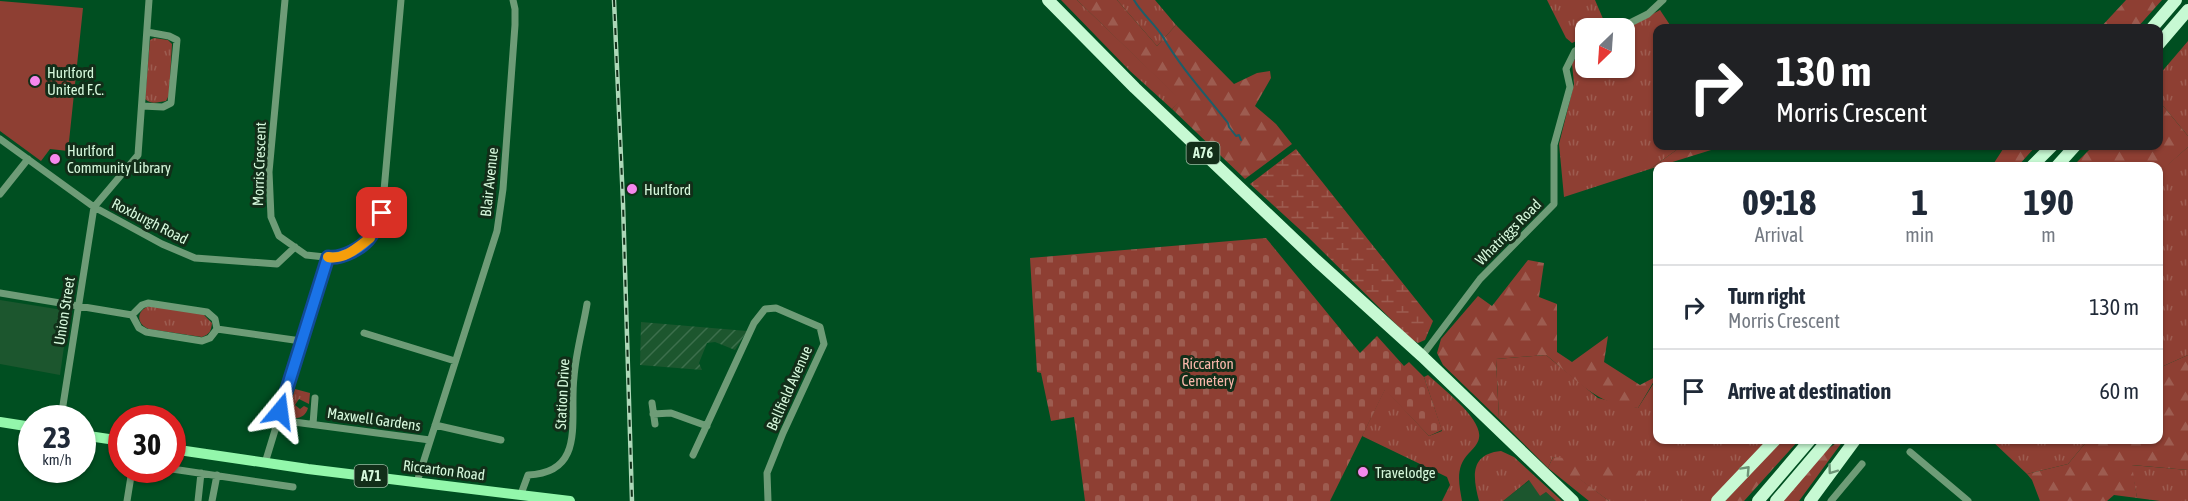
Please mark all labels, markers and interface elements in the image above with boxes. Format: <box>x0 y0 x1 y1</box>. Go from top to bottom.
north arrow <box>1575 18 1635 78</box>
map controls <box>1575 18 1635 78</box>
text: 130 m <box>1776 47 1871 95</box>
icon: right <box>1677 48 1755 126</box>
place label: Hurlford United F.C. <box>47 64 104 98</box>
marker: Hurlford United F.C. <box>28 74 42 88</box>
text: Morris Crescent <box>1776 97 1927 128</box>
street label: Morris Crescent <box>249 122 269 206</box>
place label: Hurlford Community Library <box>67 142 171 176</box>
road number: A76 <box>1186 142 1220 164</box>
street label: Blair Avenue <box>477 146 501 217</box>
marker: Hurlford Community Library <box>48 152 62 166</box>
place label: Hurlford <box>644 181 691 198</box>
text: 09:18 <box>1742 181 1816 223</box>
text: 1 <box>1911 181 1928 223</box>
text: 190 <box>2023 181 2074 223</box>
marker: Hurlford <box>625 182 639 196</box>
pin <box>356 187 407 238</box>
street label: Roxburgh Road <box>109 195 191 247</box>
icon: arrive <box>365 196 398 229</box>
street label: Whatriggs Road <box>1472 196 1544 268</box>
text: Arrival <box>1755 223 1804 246</box>
text: min <box>1905 223 1934 246</box>
text: m <box>2041 223 2056 246</box>
street label: Union Street <box>50 276 78 346</box>
text: Turn right <box>1728 283 1805 309</box>
icon: right <box>1677 291 1710 324</box>
text: 130 m <box>2089 294 2139 320</box>
text: Morris Crescent <box>1728 309 1840 332</box>
street label: Bellfield Avenue <box>763 343 815 433</box>
park label: Riccarton Cemetery <box>1182 355 1234 389</box>
street label: Station Drive <box>552 358 572 430</box>
icon: arrive <box>1677 375 1710 408</box>
text: Arrive at destination <box>1728 378 1891 404</box>
text: 60 m <box>2099 378 2139 404</box>
position arrow <box>248 379 312 443</box>
street label: Maxwell Gardens <box>326 404 422 434</box>
speed limit sign: 30 <box>108 405 186 483</box>
text: 23 <box>43 420 71 454</box>
text: km/h <box>42 451 72 468</box>
street label: Riccarton Road <box>402 457 486 483</box>
place label: Travelodge <box>1375 464 1436 481</box>
one-way arrow <box>1829 464 1840 475</box>
road number: A71 <box>354 465 388 487</box>
marker: Travelodge <box>1356 465 1370 479</box>
one-way arrow <box>1739 467 1750 477</box>

